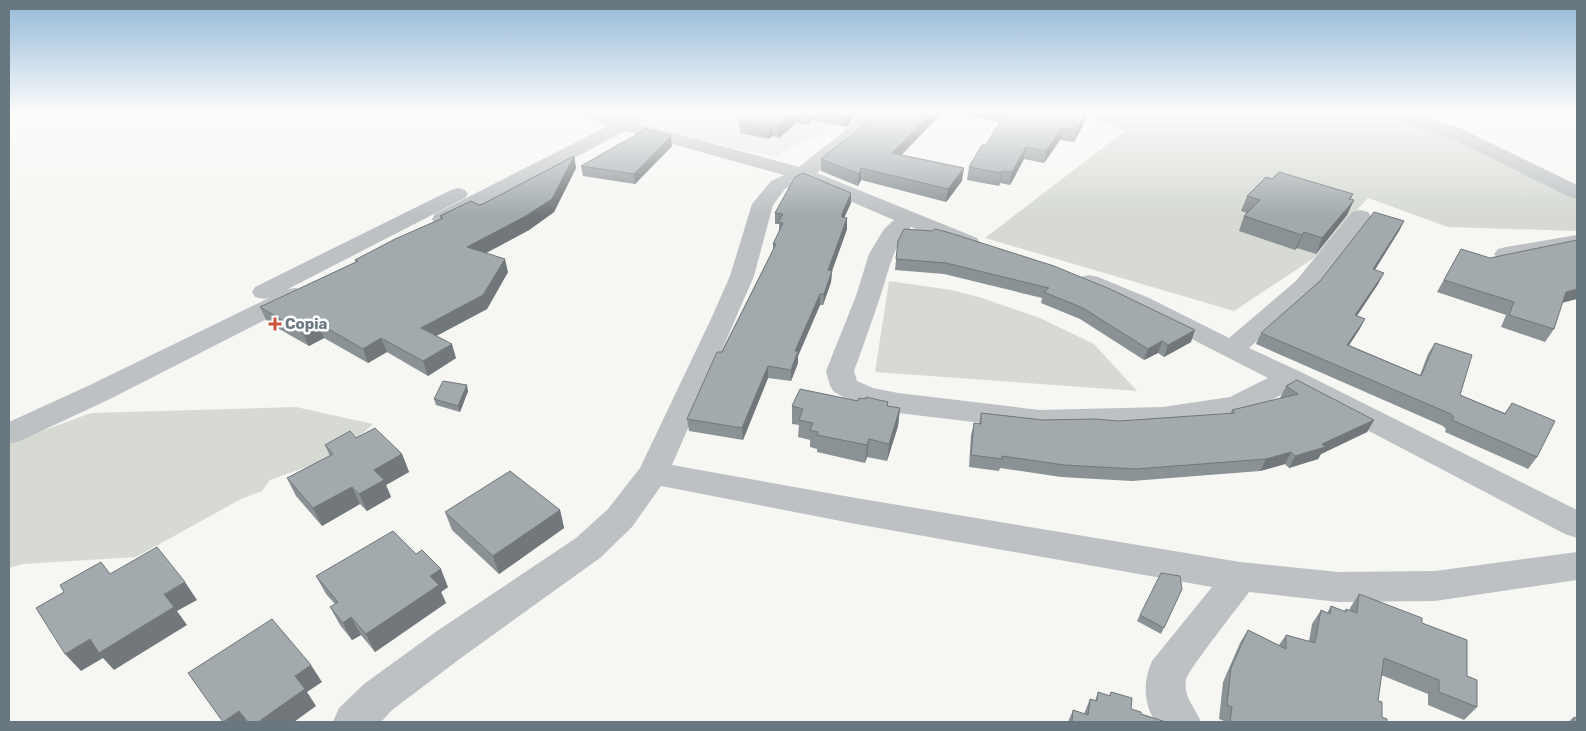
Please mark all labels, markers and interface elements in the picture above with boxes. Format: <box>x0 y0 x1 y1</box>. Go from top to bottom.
place label: Copia <box>285 315 327 333</box>
marker: Copia <box>269 318 281 330</box>

